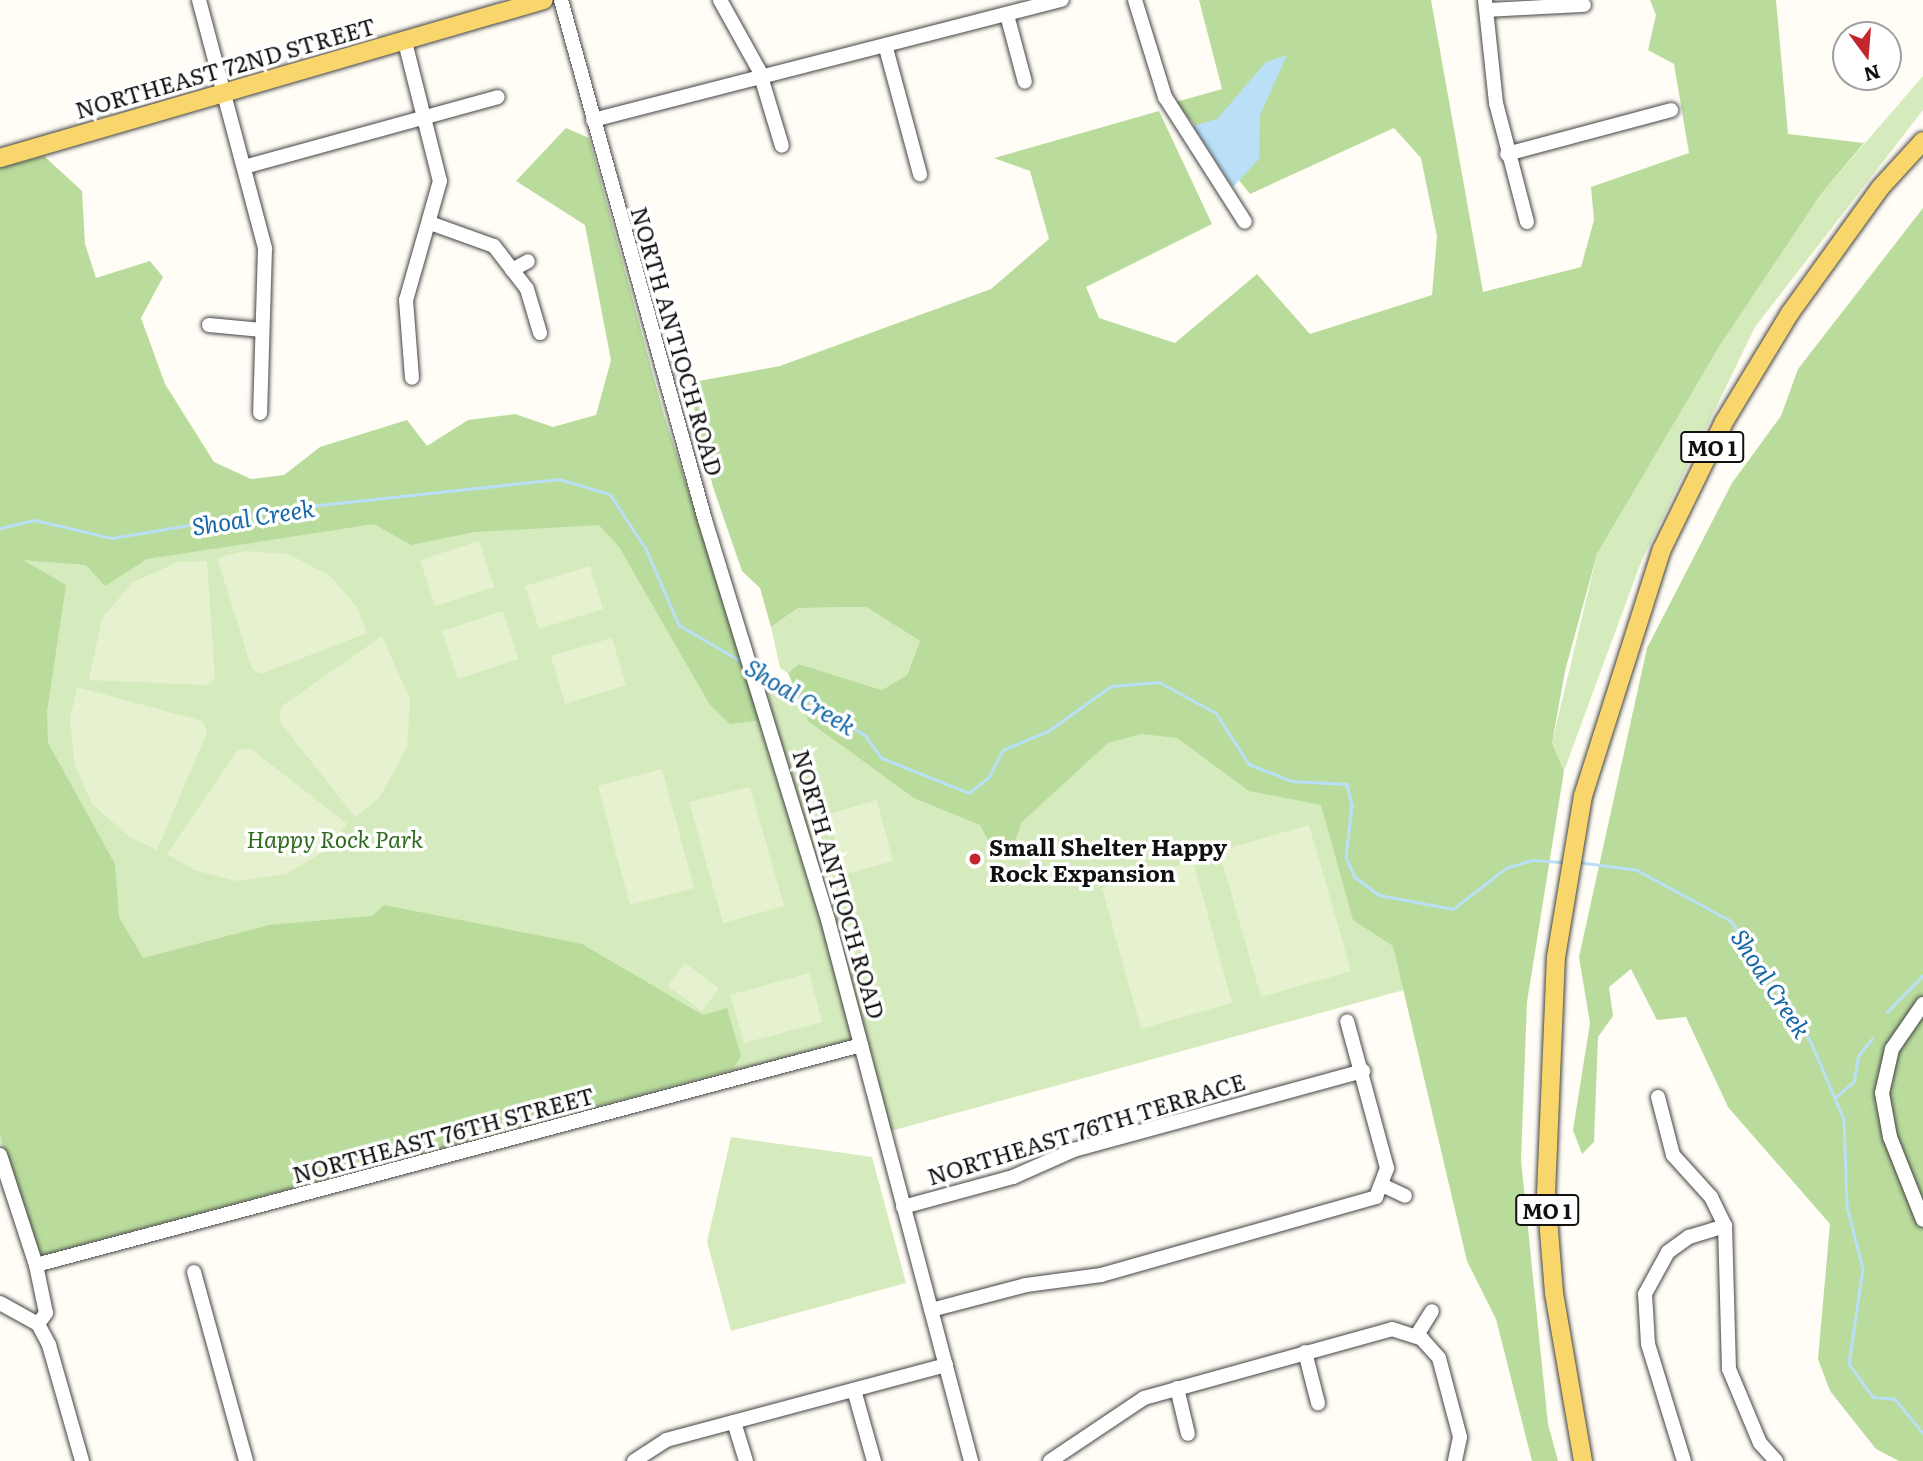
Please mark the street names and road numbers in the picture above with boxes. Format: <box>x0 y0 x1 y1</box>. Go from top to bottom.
street label: NORTHEAST 72ND STREET <box>72 11 378 123</box>
street label: NORTH ANTIOCH ROAD <box>626 203 730 479</box>
road number: MO 1 <box>1679 430 1745 464</box>
street label: NORTH ANTIOCH ROAD <box>788 746 892 1022</box>
street label: NORTHEAST 76TH TERRACE <box>924 1066 1248 1190</box>
street label: NORTHEAST 76TH STREET <box>289 1080 597 1188</box>
road number: MO 1 <box>1514 1192 1580 1228</box>

